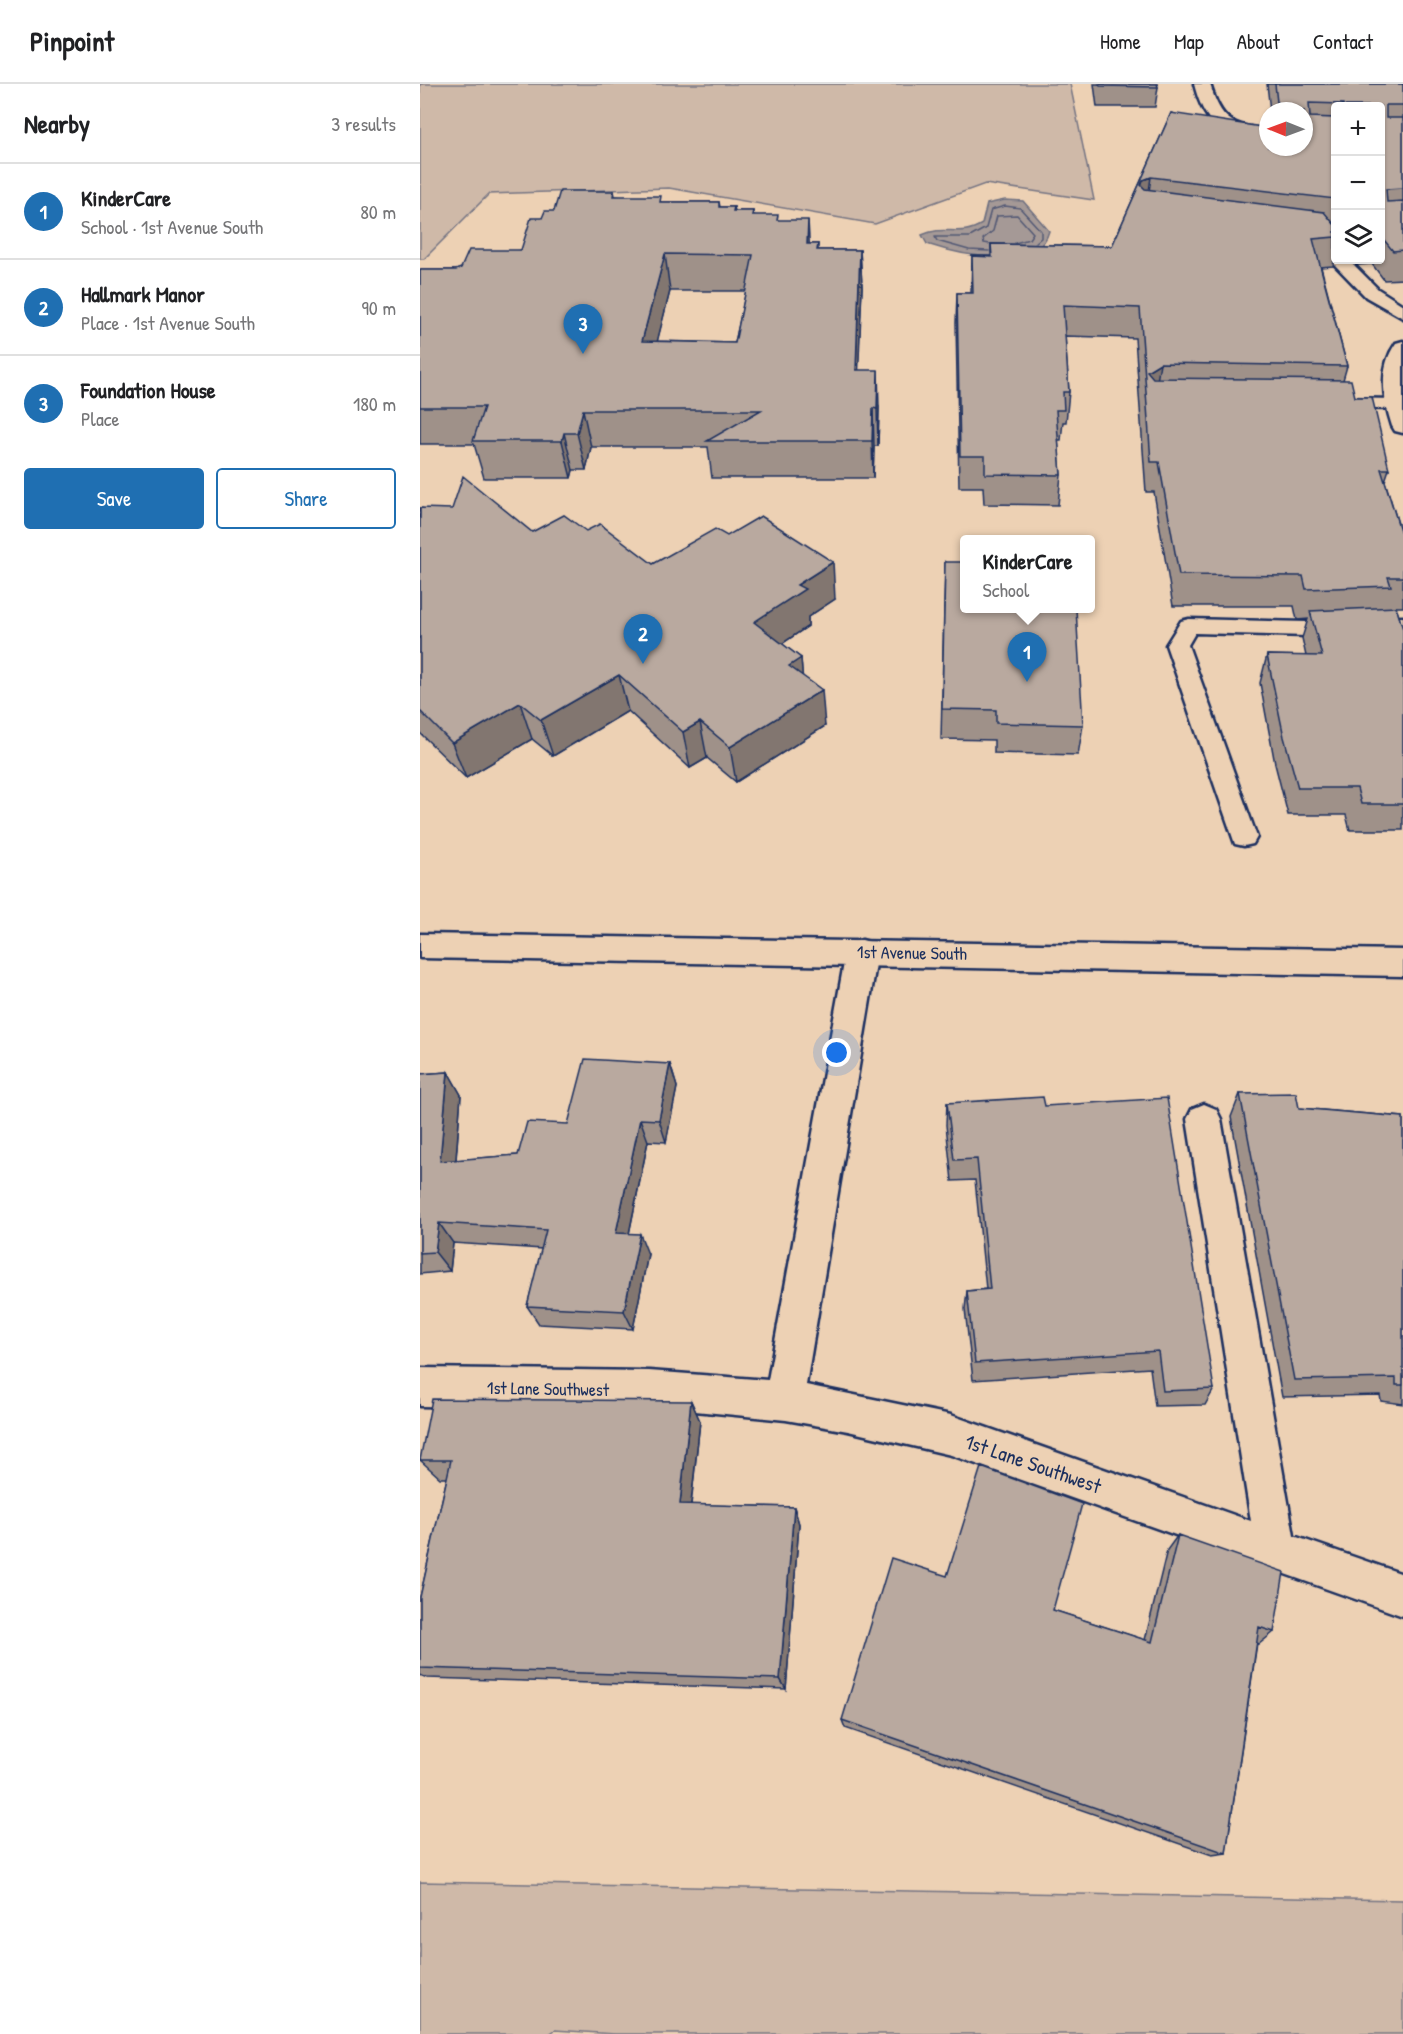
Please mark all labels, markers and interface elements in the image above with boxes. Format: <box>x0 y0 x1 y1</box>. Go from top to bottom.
text: Pinpoint <box>30 22 114 60</box>
text: Home <box>1100 27 1141 56</box>
text: Map <box>1174 27 1204 56</box>
text: About <box>1237 27 1280 56</box>
text: Contact <box>1313 27 1373 56</box>
north arrow <box>1259 102 1313 156</box>
map controls <box>1331 102 1385 264</box>
button: + <box>1331 102 1385 156</box>
text: Nearby <box>24 106 90 141</box>
text: 3 results <box>331 110 396 137</box>
button: − <box>1331 156 1385 210</box>
text: KinderCare <box>81 183 171 213</box>
text: 1 <box>40 198 47 225</box>
text: 80 m <box>360 198 396 225</box>
button: layers <box>1331 210 1385 264</box>
text: School · 1st Avenue South <box>81 213 263 240</box>
text: Hallmark Manor <box>81 279 205 309</box>
text: 2 <box>39 294 48 321</box>
text: 90 m <box>362 294 396 321</box>
pin: 3 <box>564 304 602 354</box>
text: Place · 1st Avenue South <box>81 309 255 336</box>
text: Foundation House <box>81 375 216 405</box>
text: 3 <box>39 390 48 417</box>
text: 180 m <box>353 390 396 417</box>
text: Place <box>81 405 120 432</box>
button: Save <box>24 468 204 529</box>
button: Share <box>216 468 396 529</box>
popup <box>960 535 1095 613</box>
text: KinderCare <box>982 546 1073 576</box>
text: School <box>982 576 1029 603</box>
pin: 2 <box>624 614 662 664</box>
pin: 1 <box>1008 632 1046 682</box>
street label: 1st Avenue South <box>857 939 968 966</box>
your location <box>822 1038 851 1067</box>
street label: 1st Lane Southwest <box>487 1375 610 1402</box>
street label: 1st Lane Southwest <box>961 1427 1106 1501</box>

